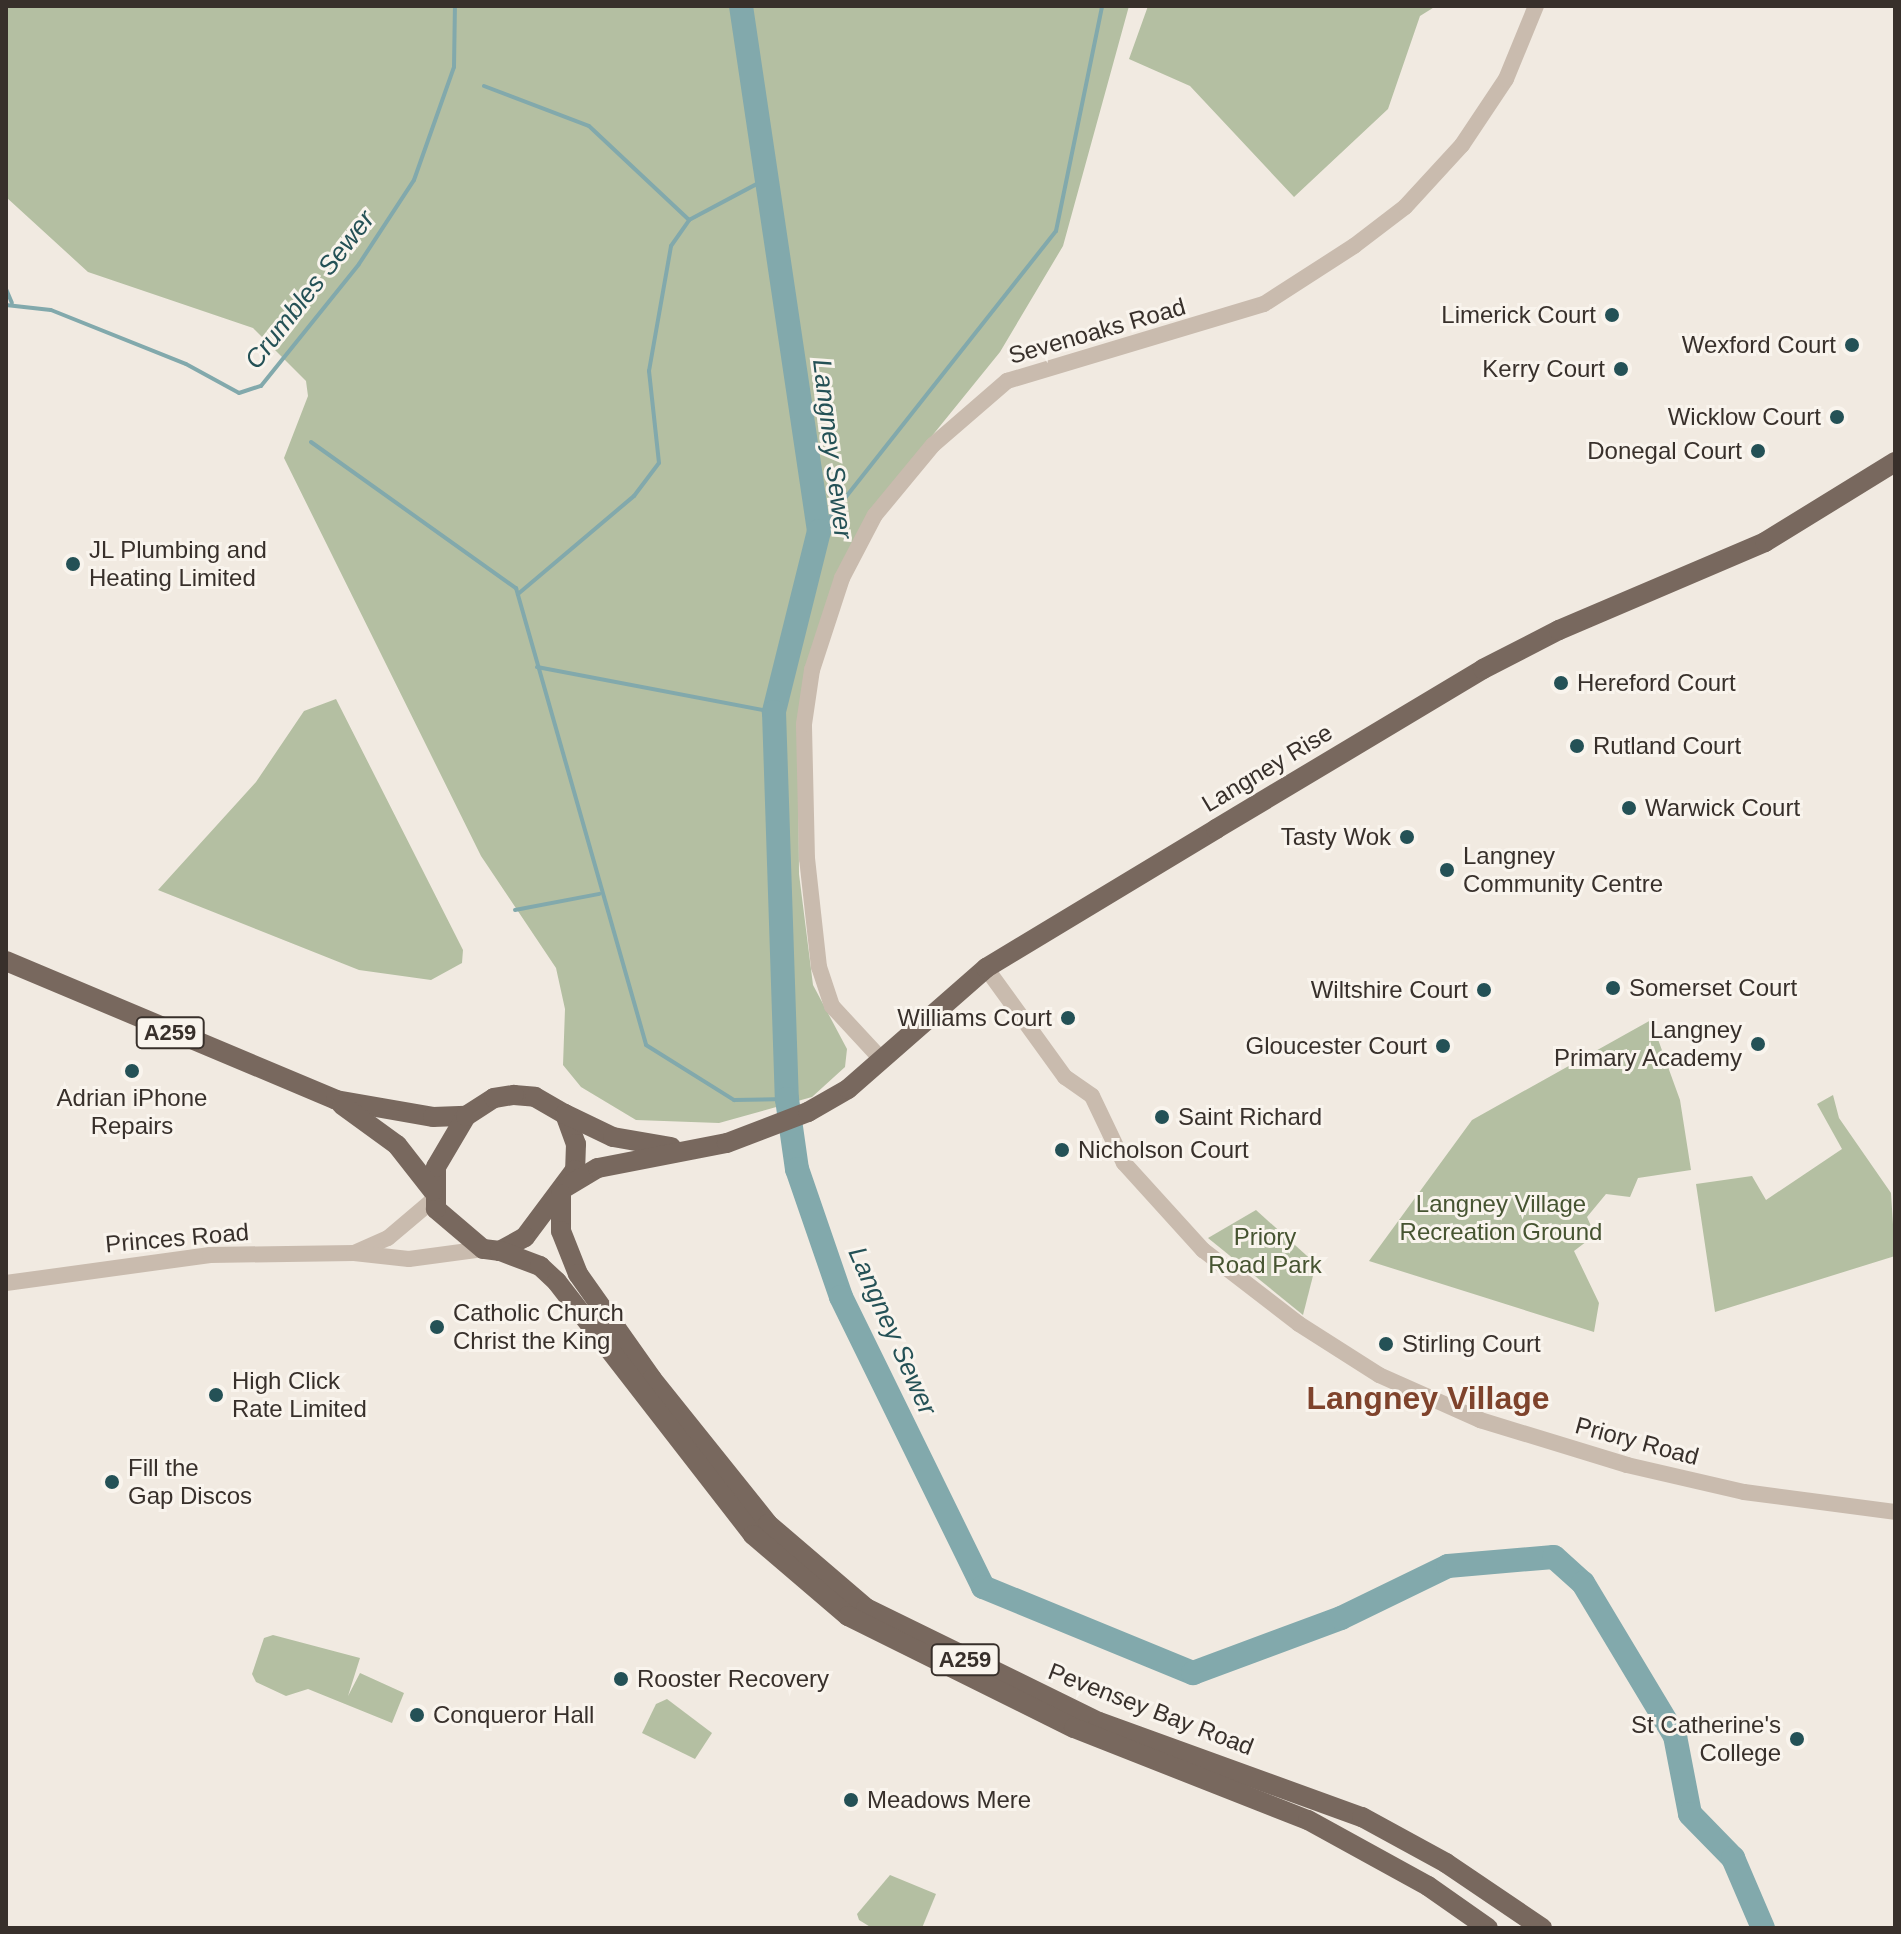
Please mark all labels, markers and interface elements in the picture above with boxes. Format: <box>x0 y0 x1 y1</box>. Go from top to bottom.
water label: Crumbles Sewer <box>239 205 381 375</box>
street label: Sevenoaks Road <box>1005 292 1189 370</box>
place label: Limerick Court <box>1441 301 1596 329</box>
marker: Limerick Court <box>1603 306 1621 324</box>
place label: Wexford Court <box>1682 331 1836 359</box>
marker: Wexford Court <box>1843 336 1861 354</box>
place label: Kerry Court <box>1482 355 1605 383</box>
water label: Langney Sewer <box>806 357 858 541</box>
marker: Kerry Court <box>1612 360 1630 378</box>
place label: Wicklow Court <box>1668 403 1821 431</box>
marker: Wicklow Court <box>1828 408 1846 426</box>
place label: Donegal Court <box>1587 437 1742 465</box>
marker: Donegal Court <box>1749 442 1767 460</box>
place label: JL Plumbing and Heating Limited <box>89 536 268 592</box>
marker: JL Plumbing and Heating Limited <box>64 555 82 573</box>
place label: Hereford Court <box>1577 669 1736 697</box>
marker: Hereford Court <box>1552 674 1570 692</box>
street label: Langney Rise <box>1197 718 1337 818</box>
place label: Rutland Court <box>1593 732 1741 760</box>
marker: Rutland Court <box>1568 737 1586 755</box>
place label: Warwick Court <box>1645 794 1800 822</box>
marker: Warwick Court <box>1620 799 1638 817</box>
place label: Tasty Wok <box>1281 823 1391 851</box>
marker: Tasty Wok <box>1398 828 1416 846</box>
place label: Langney Community Centre <box>1463 842 1663 898</box>
marker: Langney Community Centre <box>1438 861 1456 879</box>
place label: Somerset Court <box>1629 974 1797 1002</box>
place label: Wiltshire Court <box>1311 976 1468 1004</box>
marker: Somerset Court <box>1604 979 1622 997</box>
marker: Wiltshire Court <box>1475 981 1493 999</box>
place label: Williams Court <box>897 1004 1052 1032</box>
marker: Williams Court <box>1059 1009 1077 1027</box>
road number: A259 <box>134 1015 206 1051</box>
place label: Langney Primary Academy <box>1553 1016 1742 1072</box>
place label: Gloucester Court <box>1246 1032 1427 1060</box>
marker: Langney Primary Academy <box>1749 1035 1767 1053</box>
marker: Gloucester Court <box>1434 1037 1452 1055</box>
marker: Adrian iPhone Repairs <box>123 1062 141 1080</box>
place label: Adrian iPhone Repairs <box>57 1084 207 1140</box>
place label: Saint Richard <box>1178 1103 1322 1131</box>
marker: Saint Richard <box>1153 1108 1171 1126</box>
place label: Nicholson Court <box>1078 1136 1249 1164</box>
marker: Nicholson Court <box>1053 1141 1071 1159</box>
park label: Langney Village Recreation Ground <box>1400 1190 1602 1246</box>
street label: Princes Road <box>104 1217 250 1259</box>
park label: Priory Road Park <box>1208 1223 1322 1279</box>
water label: Langney Sewer <box>841 1242 943 1420</box>
place label: Catholic Church Christ the King <box>453 1299 624 1355</box>
marker: Catholic Church Christ the King <box>428 1318 446 1336</box>
place label: Stirling Court <box>1402 1330 1541 1358</box>
marker: Stirling Court <box>1377 1335 1395 1353</box>
place label: High Click Rate Limited <box>232 1367 367 1423</box>
district label: Langney Village <box>1306 1379 1550 1417</box>
marker: High Click Rate Limited <box>207 1386 225 1404</box>
street label: Priory Road <box>1572 1411 1702 1471</box>
place label: Fill the Gap Discos <box>128 1454 252 1510</box>
marker: Fill the Gap Discos <box>103 1473 121 1491</box>
road number: A259 <box>929 1642 1001 1678</box>
street label: Pevensey Bay Road <box>1044 1657 1258 1761</box>
place label: Rooster Recovery <box>637 1665 829 1693</box>
marker: Rooster Recovery <box>612 1670 630 1688</box>
place label: Conqueror Hall <box>433 1701 594 1729</box>
marker: Conqueror Hall <box>408 1706 426 1724</box>
place label: St Catherine's College <box>1631 1711 1781 1767</box>
marker: St Catherine's College <box>1788 1730 1806 1748</box>
place label: Meadows Mere <box>867 1786 1031 1814</box>
marker: Meadows Mere <box>842 1791 860 1809</box>

